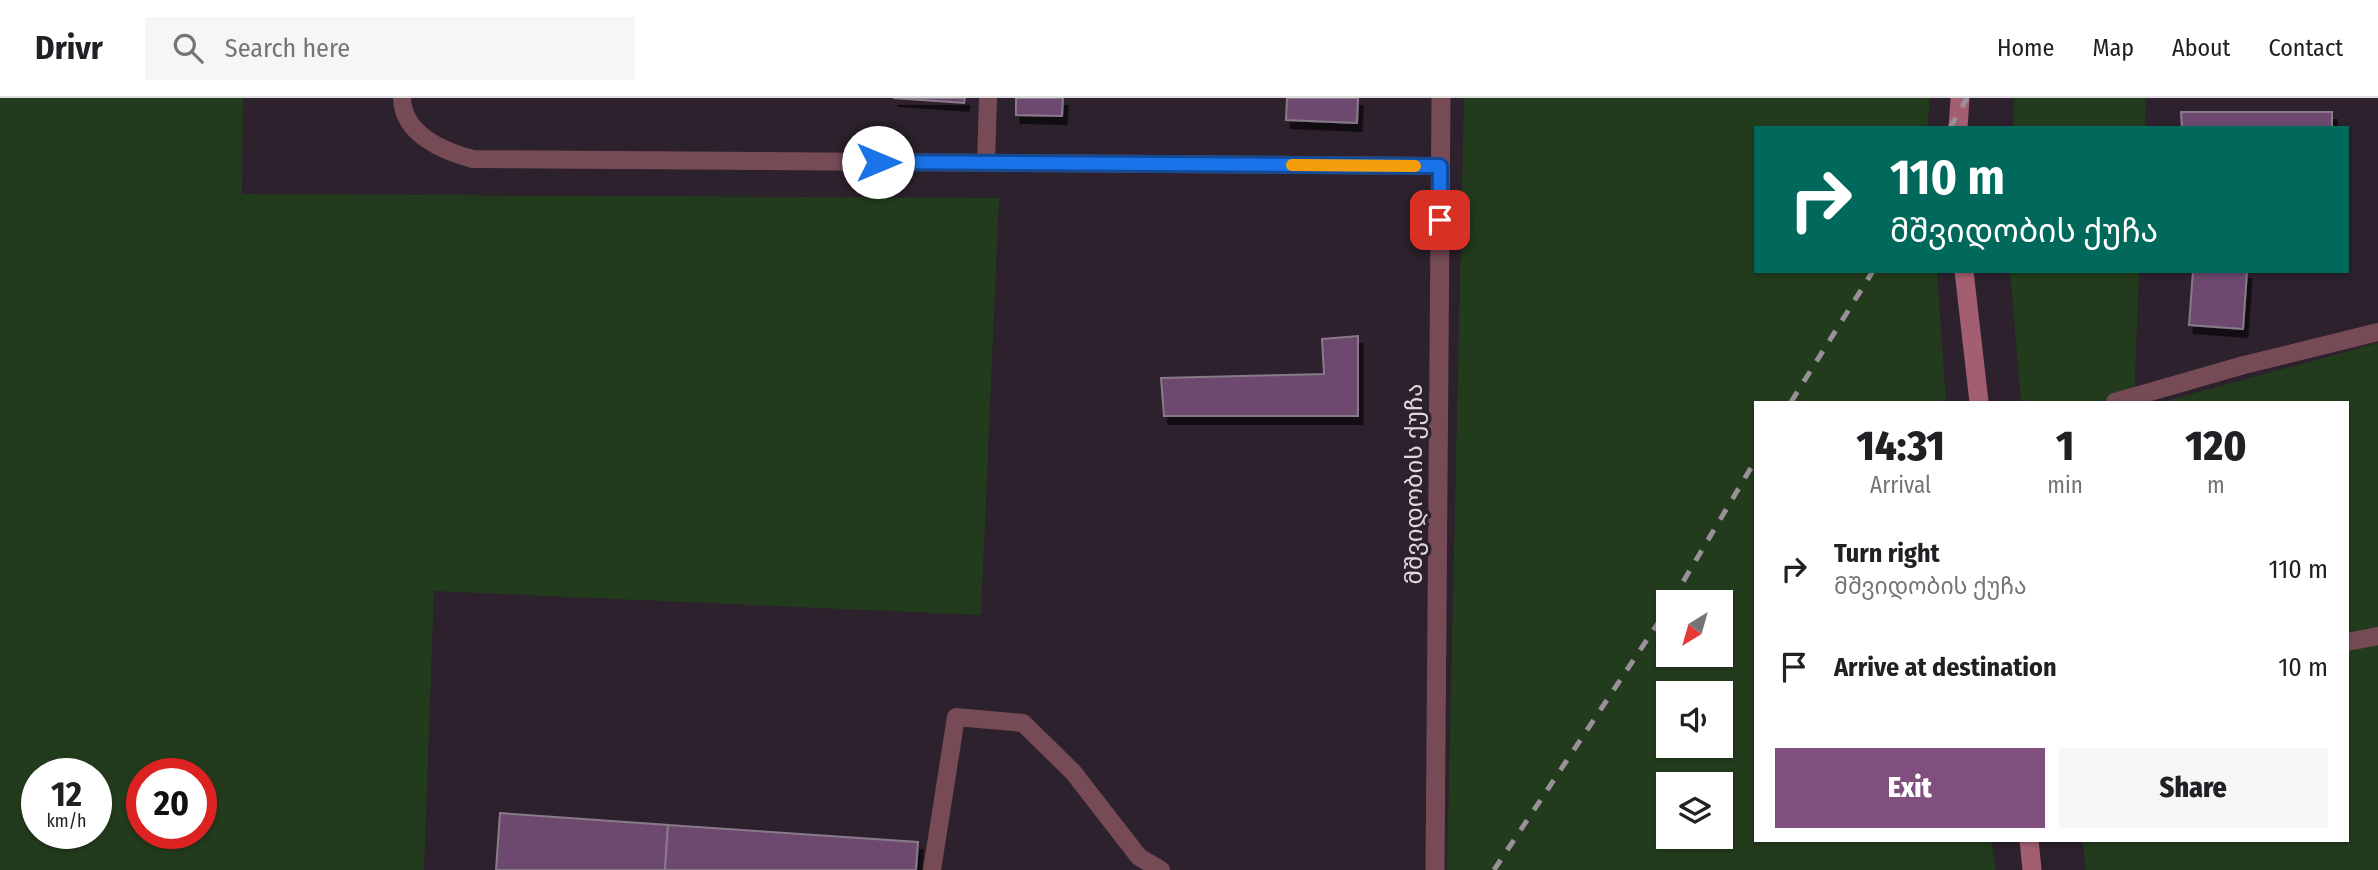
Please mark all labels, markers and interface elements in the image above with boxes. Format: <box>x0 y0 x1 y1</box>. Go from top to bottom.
search box <box>145 17 635 80</box>
text: Drivr <box>35 28 103 68</box>
icon: search <box>169 29 207 67</box>
text: Search here <box>225 33 350 64</box>
text: Home <box>1997 34 2054 62</box>
text: Map <box>2092 34 2134 62</box>
text: About <box>2172 34 2230 62</box>
text: Contact <box>2268 34 2343 62</box>
position arrow <box>841 125 915 199</box>
text: 110 m <box>1890 148 2005 207</box>
icon: right <box>1775 154 1866 245</box>
pin <box>1410 190 1470 250</box>
icon: arrive <box>1421 201 1459 239</box>
text: მშვიდობის ქუჩა <box>1890 212 2158 250</box>
street label: მშვიდობის ქუჩა <box>1400 383 1428 585</box>
text: 14:31 <box>1856 421 1945 471</box>
text: 1 <box>2056 421 2074 471</box>
text: 120 <box>2185 421 2247 471</box>
text: Arrival <box>1870 471 1931 499</box>
text: min <box>2047 471 2083 499</box>
text: m <box>2207 471 2225 499</box>
text: Turn right <box>1834 538 1940 569</box>
icon: right <box>1775 550 1813 588</box>
text: 110 m <box>2268 554 2328 585</box>
text: მშვიდობის ქუჩა <box>1834 572 2027 600</box>
north arrow <box>1656 590 1732 667</box>
map controls <box>1656 590 1733 849</box>
icon: arrive <box>1775 648 1813 686</box>
text: Arrive at destination <box>1834 652 2057 683</box>
text: 10 m <box>2278 652 2328 683</box>
button: sound <box>1656 681 1733 758</box>
button: Exit <box>1775 748 2045 828</box>
button: Share <box>2059 748 2328 828</box>
speed limit sign: 20 <box>126 758 217 849</box>
button: layers <box>1656 772 1733 849</box>
text: 12 <box>51 773 82 815</box>
text: km/h <box>46 810 87 832</box>

